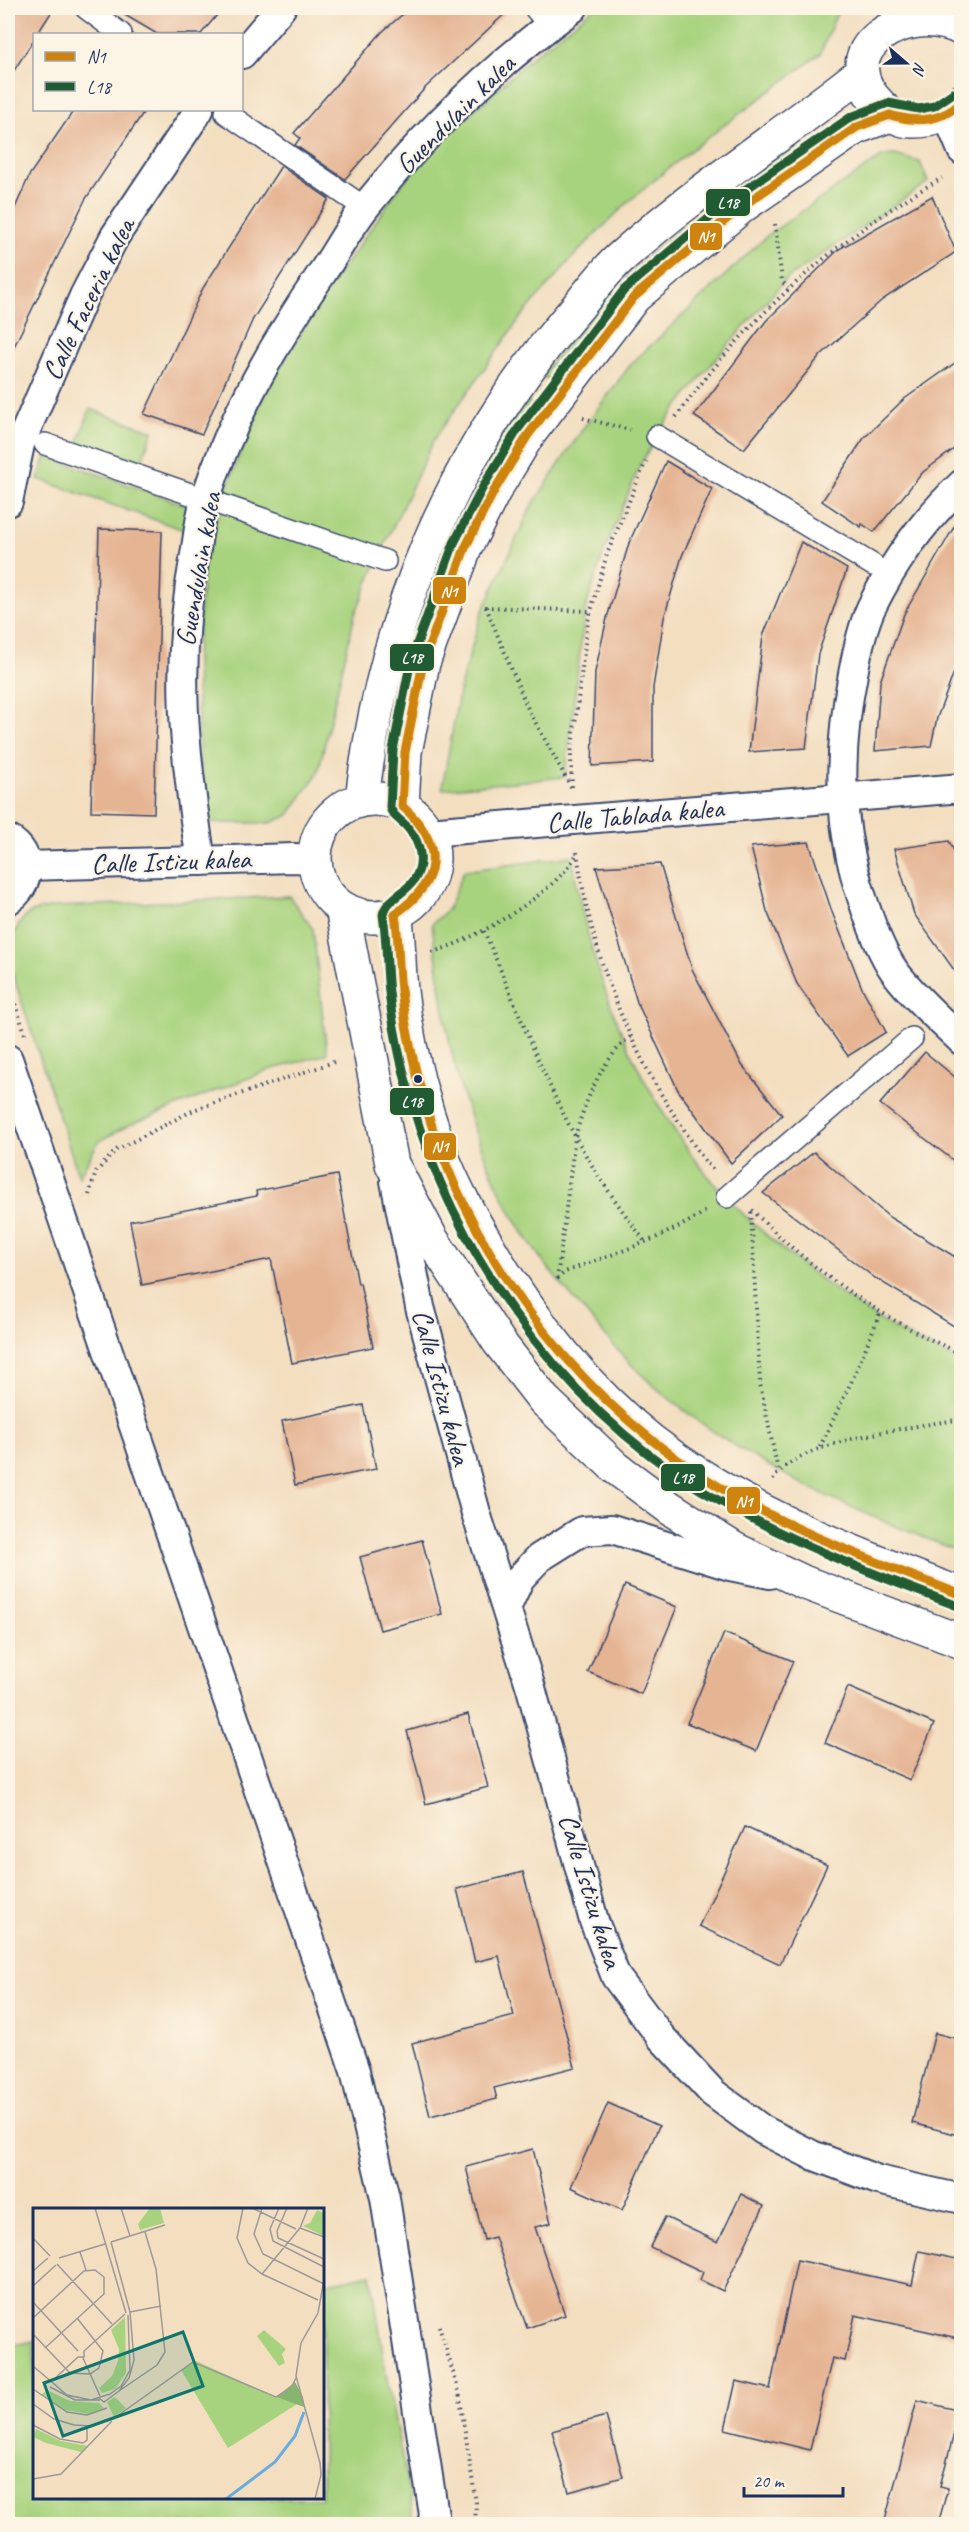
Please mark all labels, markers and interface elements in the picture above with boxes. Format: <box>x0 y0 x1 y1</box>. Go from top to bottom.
legend <box>33 33 243 111</box>
north arrow <box>876 33 936 93</box>
street label: Guendulain kalea <box>388 45 524 181</box>
text: N1 <box>87 46 107 68</box>
text: N <box>907 60 930 79</box>
text: L18 <box>87 76 113 98</box>
line badge: L18 <box>705 188 751 217</box>
text: L18 <box>717 193 740 213</box>
street label: Calle Faceria kalea <box>34 210 143 385</box>
line badge: N1 <box>689 222 723 251</box>
text: N1 <box>697 227 716 247</box>
street label: Guendulain kalea <box>167 488 229 649</box>
line badge: N1 <box>432 576 467 605</box>
text: N1 <box>440 582 459 602</box>
line badge: L18 <box>389 643 435 672</box>
text: L18 <box>401 648 424 668</box>
street label: Calle Tablada kalea <box>545 790 727 840</box>
street label: Calle Istizu kalea <box>91 841 253 881</box>
unlabelled marker <box>412 1073 424 1085</box>
line badge: L18 <box>389 1087 435 1116</box>
text: L18 <box>401 1092 424 1112</box>
line badge: N1 <box>423 1132 457 1161</box>
text: N1 <box>431 1137 450 1157</box>
street label: Calle Istizu kalea <box>404 1305 480 1470</box>
line badge: L18 <box>660 1463 706 1492</box>
text: L18 <box>672 1468 695 1488</box>
line badge: N1 <box>726 1486 761 1515</box>
text: N1 <box>735 1492 754 1512</box>
street label: Calle Istizu kalea <box>551 1810 632 1974</box>
inset map <box>33 2208 324 2499</box>
scale bar <box>744 2460 843 2498</box>
text: 20 m <box>753 2470 786 2492</box>

